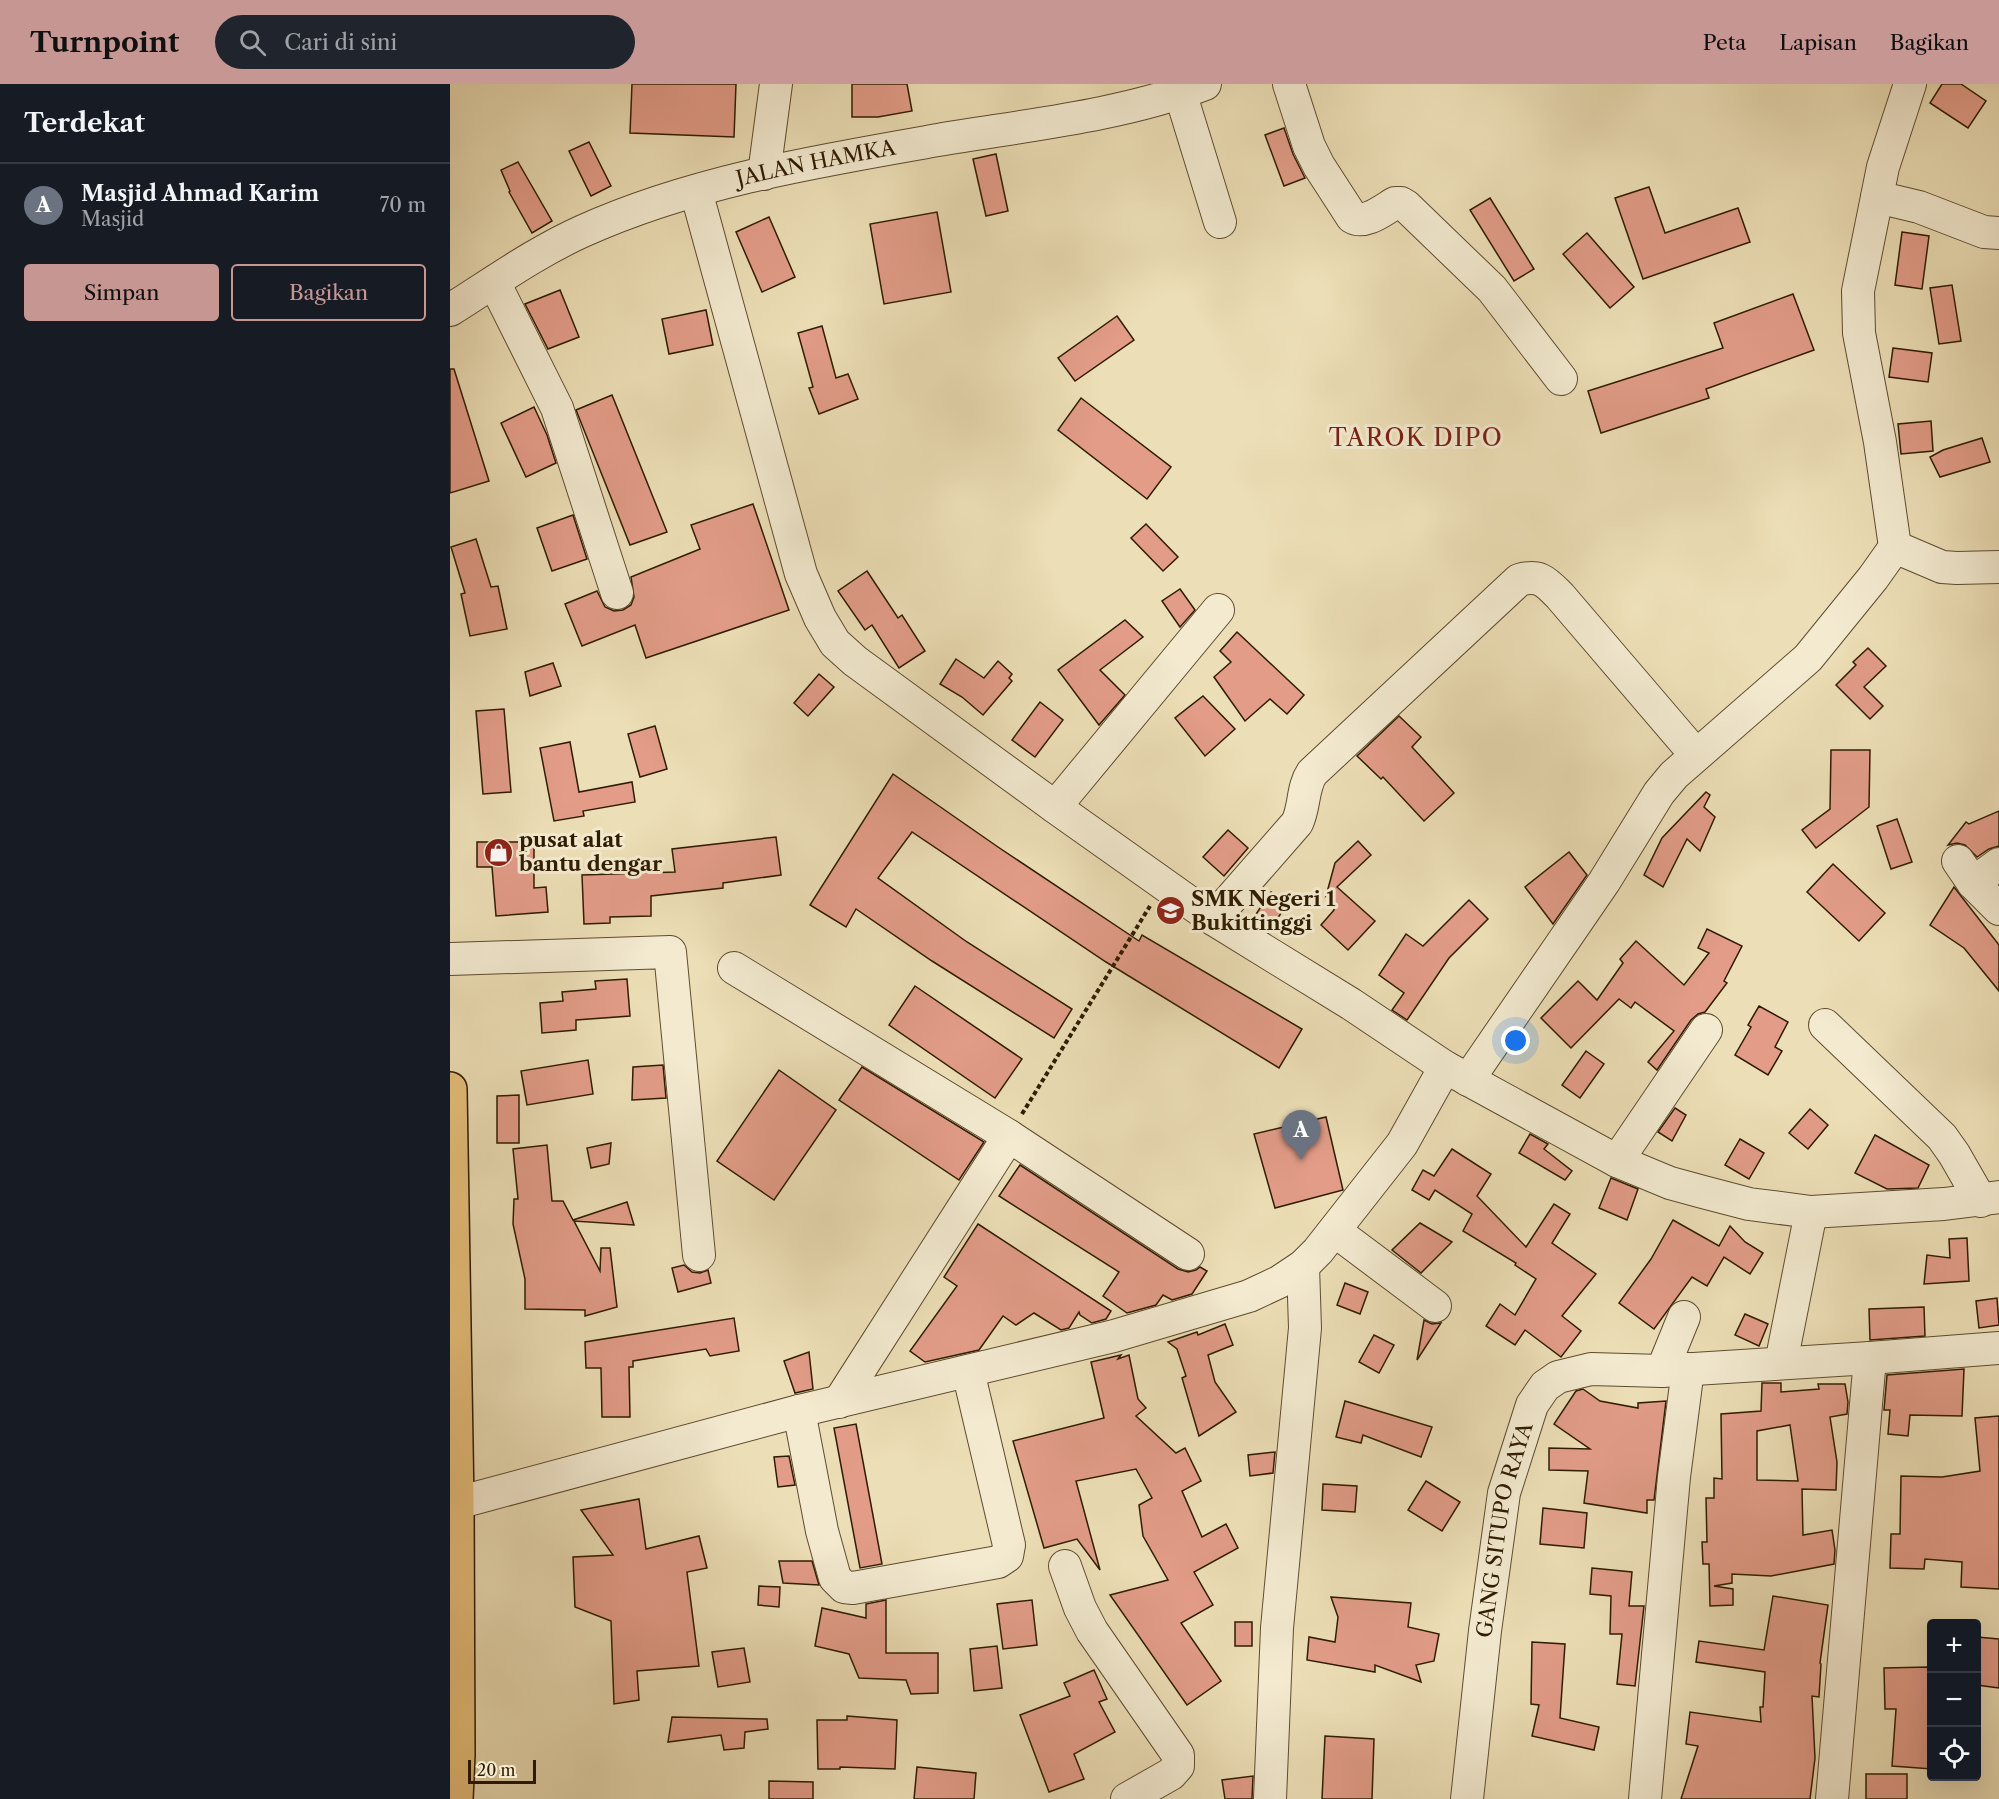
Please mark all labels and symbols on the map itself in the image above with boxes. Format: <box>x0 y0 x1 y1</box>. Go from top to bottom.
street label: JALAN HAMKA <box>731 135 898 192</box>
district label: TAROK DIPO <box>1329 423 1503 452</box>
place label: pusat alat bantu dengar <box>518 827 663 876</box>
shop icon: pusat alat bantu dengar <box>482 836 514 868</box>
place label: SMK Negeri 1 Bukittinggi <box>1191 886 1336 935</box>
school or university icon: SMK Negeri 1 Bukittinggi <box>1154 895 1186 927</box>
your location <box>1501 1026 1530 1055</box>
pin: A <box>1282 1110 1320 1160</box>
street label: GANG SITUPO RAYA <box>1471 1419 1538 1639</box>
scale bar <box>468 1757 536 1784</box>

